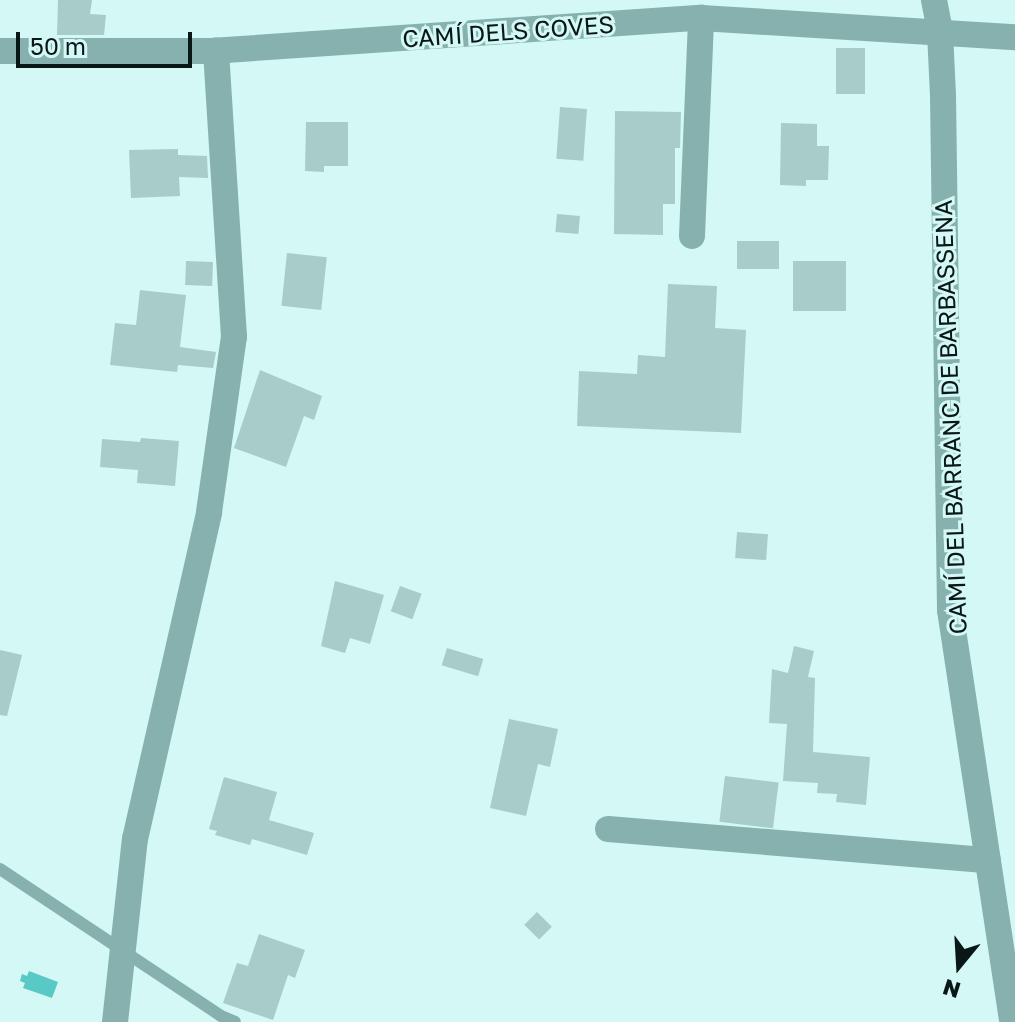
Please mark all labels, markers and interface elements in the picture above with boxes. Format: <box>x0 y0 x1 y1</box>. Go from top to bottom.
street label: CAMÍ DELS COVES <box>401 9 615 53</box>
scale bar <box>20 16 196 66</box>
text: 50 m <box>30 31 86 60</box>
street label: CAMÍ DEL BARRANC DE BARBASSENA <box>928 199 972 635</box>
north arrow <box>919 926 999 1006</box>
text: N <box>939 974 964 1005</box>

